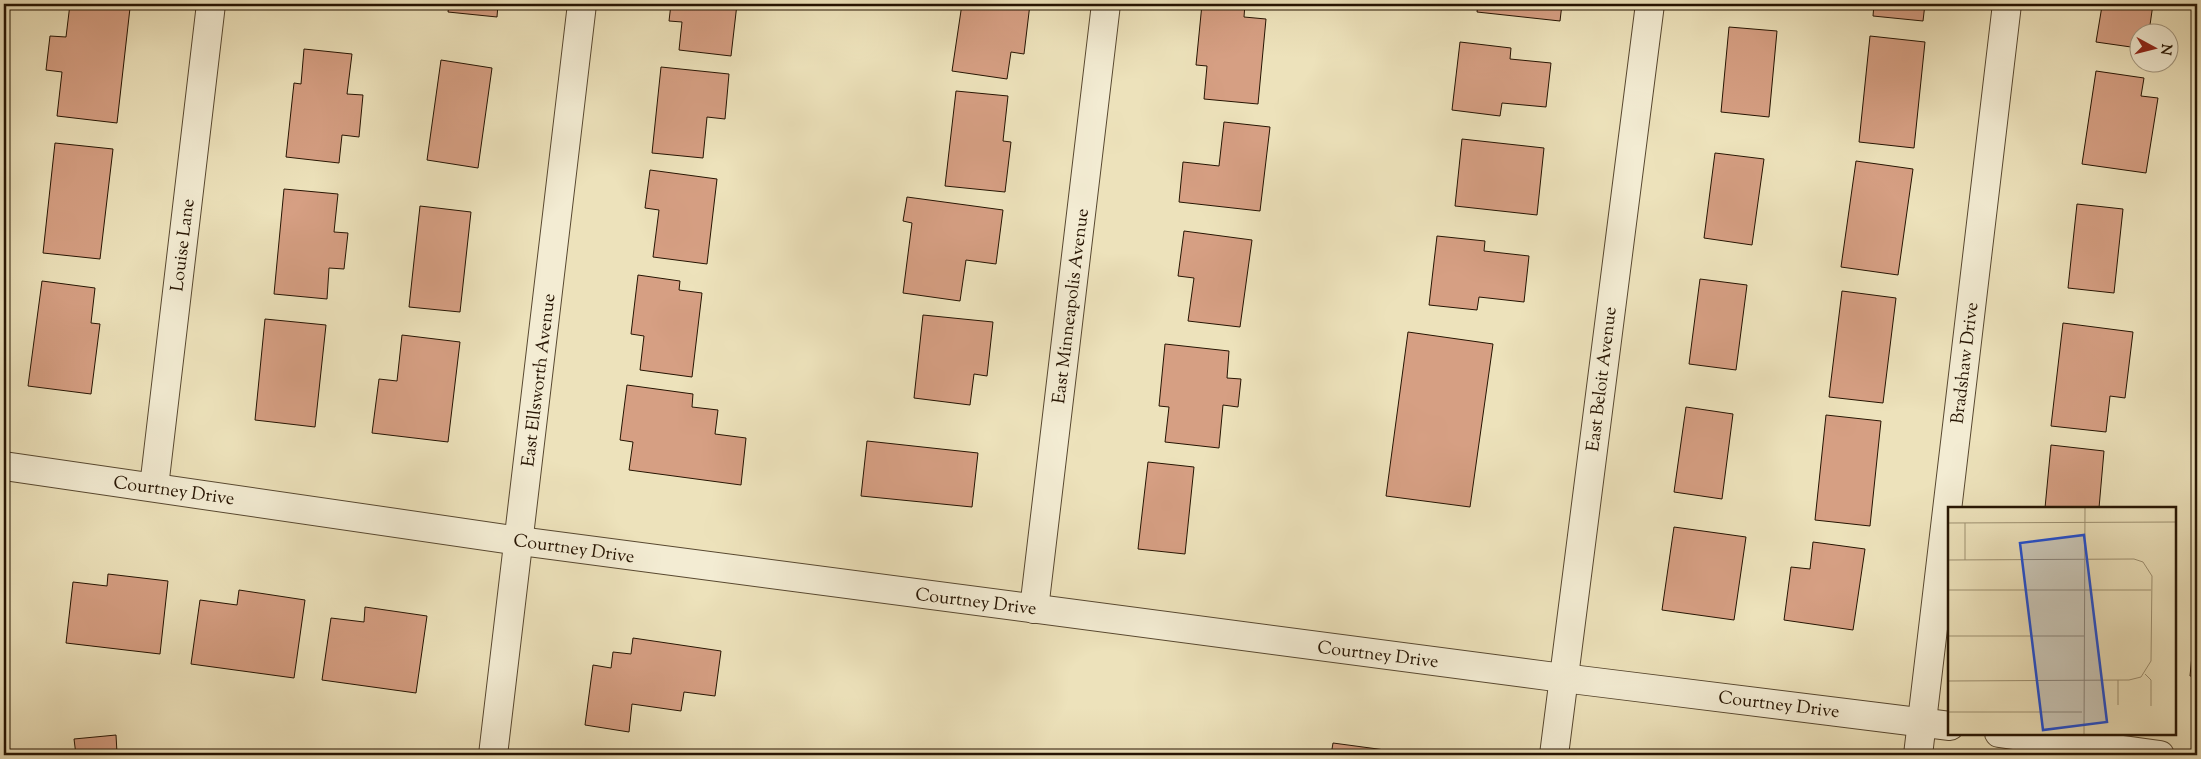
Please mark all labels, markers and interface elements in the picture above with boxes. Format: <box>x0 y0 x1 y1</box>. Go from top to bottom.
north arrow <box>2128 22 2178 72</box>
text: N <box>2154 43 2176 56</box>
street label: Louise Lane <box>165 197 203 293</box>
street label: East Minneapolis Avenue <box>1047 207 1097 405</box>
street label: East Ellsworth Avenue <box>516 292 564 468</box>
street label: Bradshaw Drive <box>1946 301 1986 426</box>
street label: East Beloit Avenue <box>1581 305 1625 453</box>
street label: Courtney Drive <box>112 471 236 513</box>
inset map <box>1948 507 2176 734</box>
street label: Courtney Drive <box>512 529 636 571</box>
street label: Courtney Drive <box>914 583 1038 623</box>
street label: Courtney Drive <box>1316 636 1440 676</box>
street label: Courtney Drive <box>1717 686 1841 726</box>

